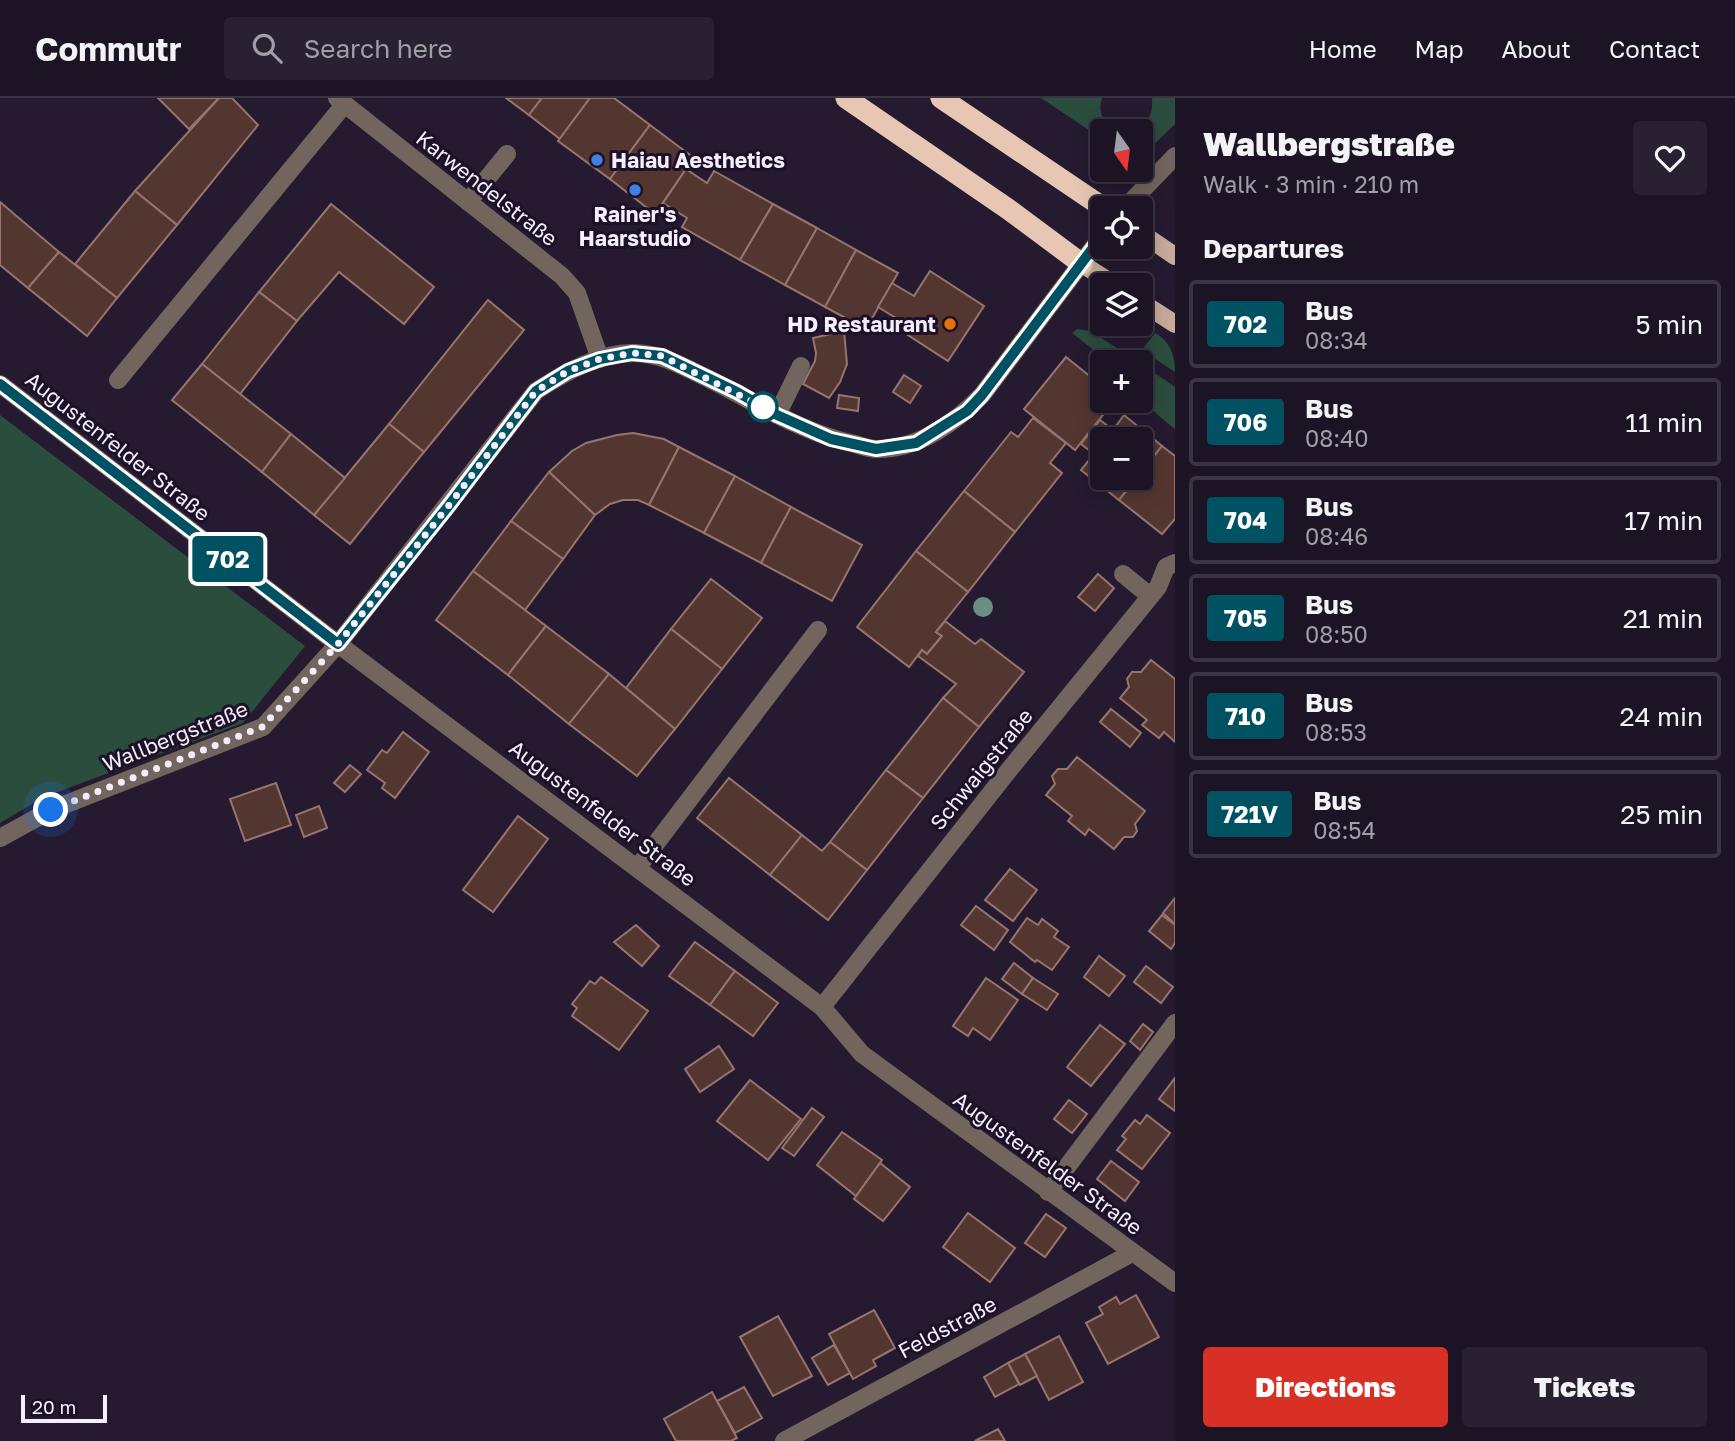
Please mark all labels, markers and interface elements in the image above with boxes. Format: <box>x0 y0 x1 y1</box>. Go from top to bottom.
search box <box>224 17 714 80</box>
text: Commutr <box>35 29 182 68</box>
icon: search <box>248 29 286 67</box>
text: Search here <box>304 33 453 64</box>
text: Home <box>1309 34 1377 63</box>
text: Map <box>1415 34 1464 63</box>
text: About <box>1502 34 1571 63</box>
text: Contact <box>1609 34 1700 63</box>
north arrow <box>1090 119 1153 182</box>
map controls <box>1090 119 1153 490</box>
button: heart <box>1633 121 1707 195</box>
text: Wallbergstraße <box>1203 124 1455 163</box>
street label: Karwendelstraße <box>411 125 563 251</box>
place label: Haiau Aesthetics <box>611 147 785 173</box>
marker: Haiau Aesthetics <box>589 152 605 168</box>
text: Walk · 3 min · 210 m <box>1203 170 1419 198</box>
marker: Rainer's Haarstudio <box>627 182 643 198</box>
button: locate <box>1090 196 1153 259</box>
place label: Rainer's Haarstudio <box>579 201 691 251</box>
text: Departures <box>1203 233 1344 264</box>
button: layers <box>1090 273 1153 336</box>
text: Bus <box>1305 295 1353 326</box>
text: 702 <box>1224 309 1267 338</box>
text: 5 min <box>1635 309 1703 340</box>
place label: HD Restaurant <box>787 311 936 337</box>
marker: HD Restaurant <box>942 316 958 332</box>
text: 08:34 <box>1305 326 1368 354</box>
button: + <box>1090 350 1153 413</box>
street label: Augustenfelder Straße <box>21 366 215 526</box>
unlabelled marker <box>748 392 778 422</box>
text: Bus <box>1305 393 1353 424</box>
text: 706 <box>1224 407 1267 436</box>
text: 11 min <box>1625 407 1703 438</box>
text: 08:40 <box>1305 424 1368 452</box>
button: − <box>1090 427 1153 490</box>
text: Bus <box>1305 491 1353 522</box>
text: 704 <box>1224 505 1267 534</box>
text: 17 min <box>1624 505 1703 536</box>
text: 08:46 <box>1305 522 1368 550</box>
line badge: 702 <box>188 536 268 582</box>
text: 702 <box>206 544 250 573</box>
text: Bus <box>1305 589 1353 620</box>
text: 705 <box>1224 603 1267 632</box>
text: 21 min <box>1623 603 1703 634</box>
text: 08:50 <box>1305 620 1368 648</box>
text: Bus <box>1305 687 1353 718</box>
street label: Wallbergstraße <box>99 695 251 777</box>
text: 710 <box>1225 701 1266 730</box>
text: 24 min <box>1620 701 1703 732</box>
street label: Schwaigstraße <box>924 703 1038 835</box>
text: 08:53 <box>1305 718 1367 746</box>
street label: Augustenfelder Straße <box>505 734 701 892</box>
text: Bus <box>1313 785 1362 816</box>
your location <box>33 792 68 827</box>
text: 721V <box>1221 799 1278 828</box>
text: 25 min <box>1620 799 1703 830</box>
text: 08:54 <box>1313 816 1376 844</box>
street label: Augustenfelder Straße <box>949 1086 1147 1240</box>
street label: Feldstraße <box>893 1290 1001 1364</box>
button: Directions <box>1203 1347 1448 1427</box>
button: Tickets <box>1462 1347 1707 1427</box>
scale bar <box>21 1392 107 1424</box>
text: 20 m <box>32 1395 76 1418</box>

